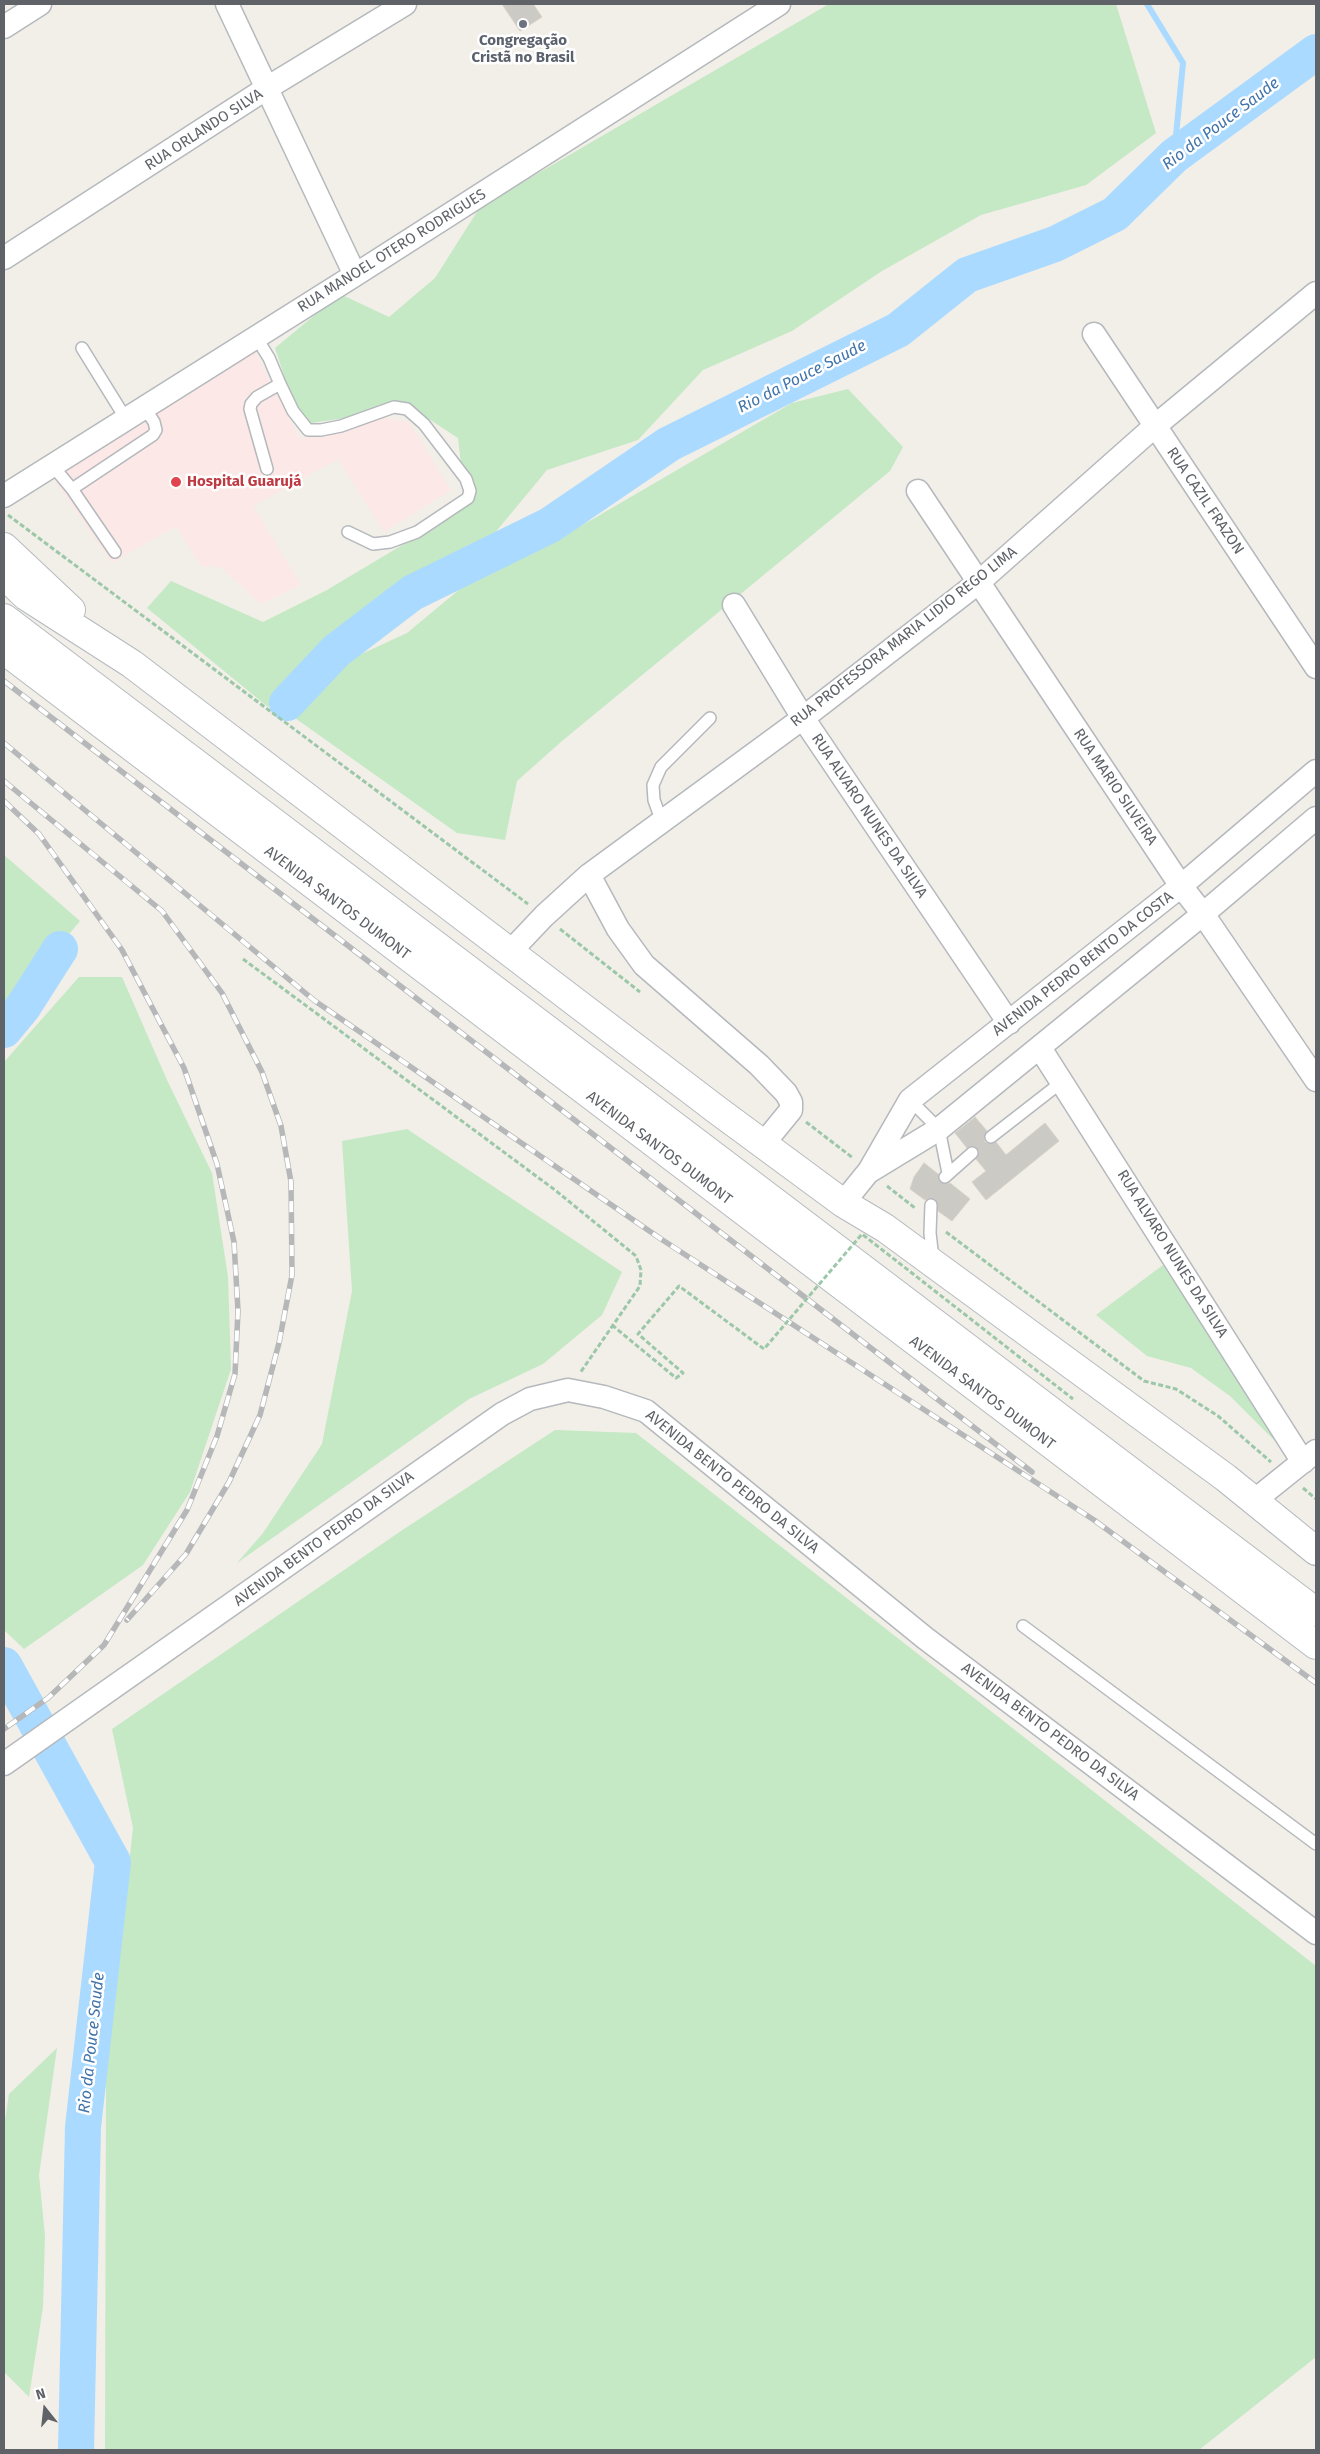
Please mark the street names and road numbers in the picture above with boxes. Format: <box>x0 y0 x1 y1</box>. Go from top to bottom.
street label: RUA ORLANDO SILVA <box>142 85 266 175</box>
street label: RUA MANOEL OTERO RODRIGUES <box>295 185 489 317</box>
street label: RUA CAZIL FRAZON <box>1163 444 1247 558</box>
street label: RUA PROFESSORA MARIA LIDIO REGO LIMA <box>787 543 1021 731</box>
street label: RUA MARIO SILVEIRA <box>1069 725 1161 849</box>
street label: RUA ALVARO NUNES DA SILVA <box>807 730 931 902</box>
street label: AVENIDA SANTOS DUMONT <box>261 842 413 964</box>
street label: AVENIDA PEDRO BENTO DA COSTA <box>989 888 1177 1040</box>
street label: AVENIDA SANTOS DUMONT <box>583 1087 735 1209</box>
street label: RUA ALVARO NUNES DA SILVA <box>1113 1167 1231 1341</box>
street label: AVENIDA SANTOS DUMONT <box>906 1332 1058 1454</box>
street label: AVENIDA BENTO PEDRO DA SILVA <box>642 1406 822 1558</box>
street label: AVENIDA BENTO PEDRO DA SILVA <box>231 1468 417 1610</box>
street label: AVENIDA BENTO PEDRO DA SILVA <box>958 1659 1142 1805</box>

